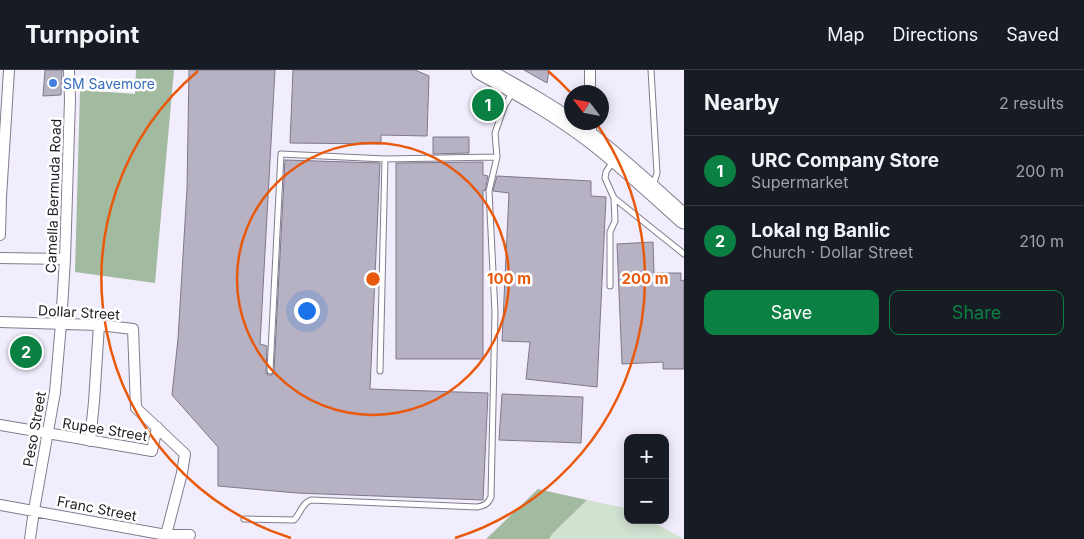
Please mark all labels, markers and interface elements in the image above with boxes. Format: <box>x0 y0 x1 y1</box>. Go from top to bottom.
text: Turnpoint <box>25 20 139 49</box>
text: Map <box>827 24 865 45</box>
text: Directions <box>893 24 978 45</box>
text: Saved <box>1006 24 1059 45</box>
place label: SM Savemore <box>63 75 155 92</box>
marker: SM Savemore <box>47 77 59 89</box>
north arrow <box>564 85 609 130</box>
pin: 1 <box>472 86 504 124</box>
text: Nearby <box>704 90 779 115</box>
text: 2 results <box>999 93 1064 113</box>
street label: Camella Bermuda Road <box>42 118 64 274</box>
text: URC Company Store <box>751 149 939 172</box>
text: 1 <box>717 161 723 181</box>
text: 200 m <box>1016 161 1064 181</box>
text: Supermarket <box>751 172 848 192</box>
text: Lokal ng Banlic <box>751 219 890 242</box>
text: 2 <box>715 231 725 251</box>
text: 210 m <box>1019 231 1064 251</box>
text: Church · Dollar Street <box>751 242 913 262</box>
text: 100 m <box>487 269 531 288</box>
text: 200 m <box>622 269 668 288</box>
centre of rings <box>364 270 382 288</box>
button: Save <box>704 290 879 335</box>
button: Share <box>889 290 1064 335</box>
your location <box>294 298 320 324</box>
street label: Dollar Street <box>38 301 121 323</box>
pin: 2 <box>10 333 42 371</box>
street label: Peso Street <box>19 390 49 468</box>
street label: Rupee Street <box>61 414 149 444</box>
map controls <box>624 434 669 524</box>
button: + <box>624 434 669 479</box>
button: − <box>624 479 669 524</box>
street label: Franc Street <box>56 492 139 524</box>

